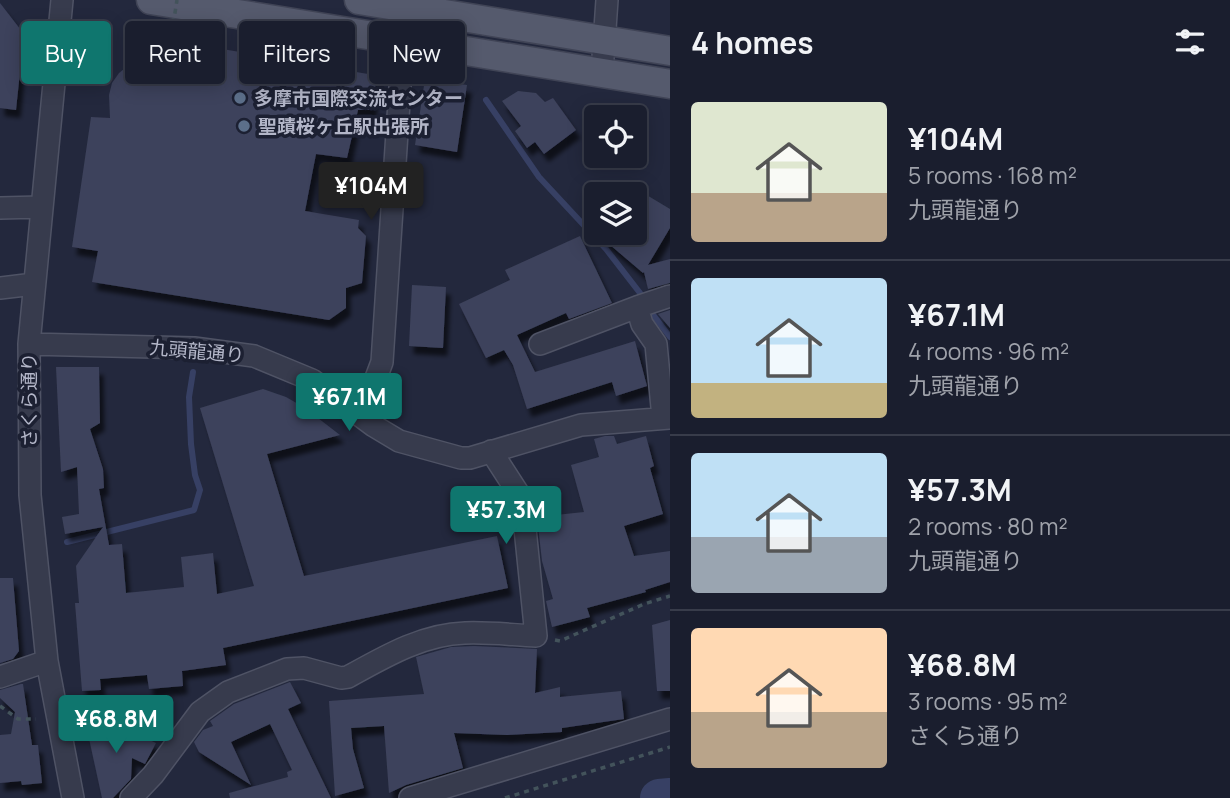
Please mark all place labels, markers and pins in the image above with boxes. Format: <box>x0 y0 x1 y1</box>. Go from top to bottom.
place label: 多摩市国際交流センター <box>254 85 463 111</box>
marker: 多摩市国際交流センター <box>232 90 248 106</box>
place label: 聖蹟桜ヶ丘駅出張所 <box>258 113 429 139</box>
marker: 聖蹟桜ヶ丘駅出張所 <box>236 118 252 134</box>
pin: ¥104M <box>322 162 420 222</box>
pin: ¥67.1M <box>292 374 406 433</box>
pin: ¥57.3M <box>449 486 563 546</box>
pin: ¥68.8M <box>59 696 173 755</box>

